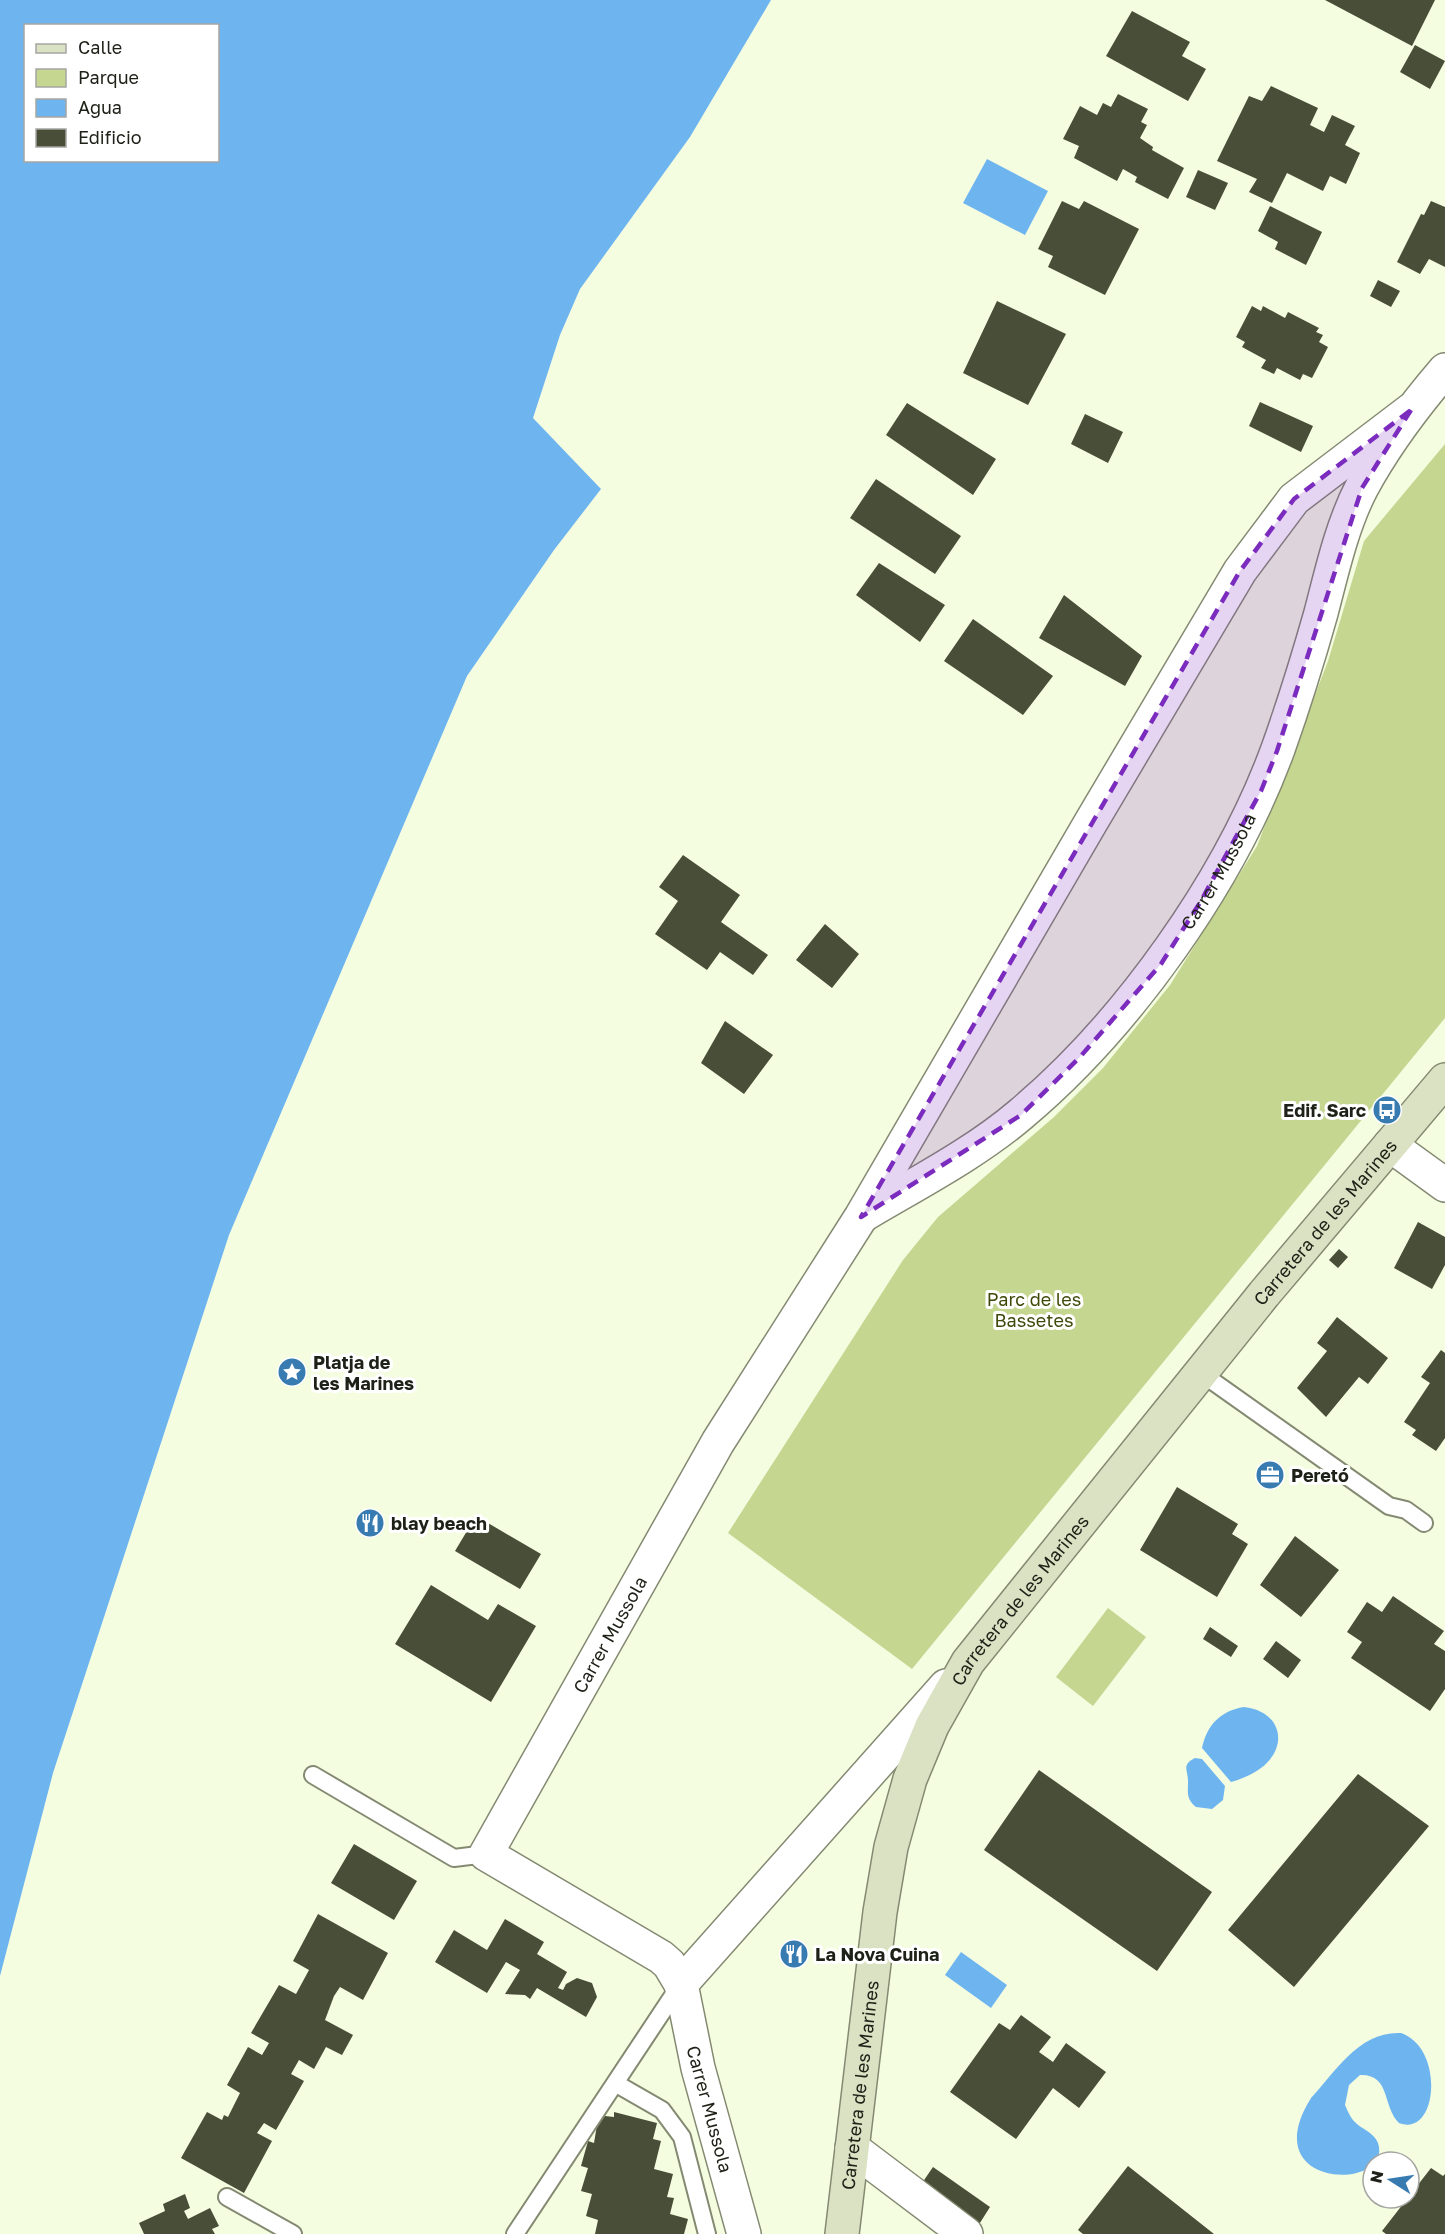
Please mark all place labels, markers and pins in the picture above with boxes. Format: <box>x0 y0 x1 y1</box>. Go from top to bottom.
bus stop icon: Edif. Sarc <box>1371 1094 1403 1126</box>
place label: Edif. Sarc <box>1283 1099 1366 1121</box>
place label: Platja de les Marines <box>313 1351 414 1394</box>
place icon: Platja de les Marines <box>276 1356 308 1388</box>
office icon: Peretó <box>1254 1459 1286 1491</box>
place label: Peretó <box>1291 1464 1349 1486</box>
restaurant icon: blay beach <box>354 1507 386 1539</box>
place label: blay beach <box>391 1512 487 1534</box>
restaurant icon: La Nova Cuina <box>778 1938 810 1970</box>
place label: La Nova Cuina <box>815 1943 939 1965</box>

